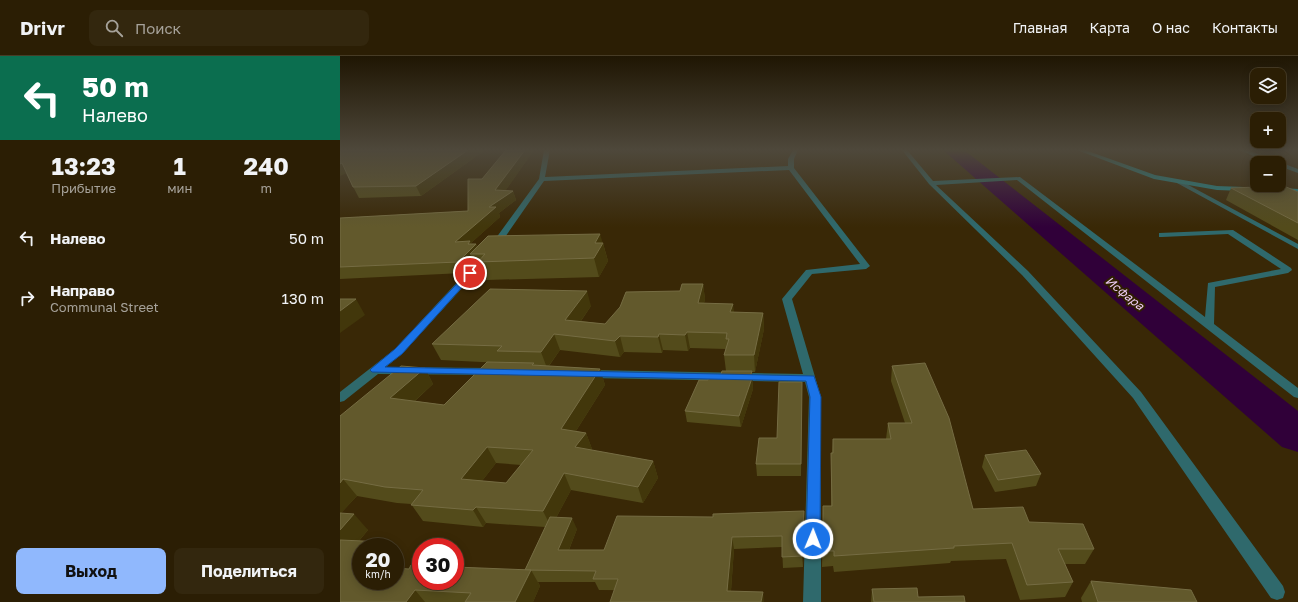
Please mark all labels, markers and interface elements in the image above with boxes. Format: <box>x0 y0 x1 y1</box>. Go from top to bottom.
search box <box>89 10 369 46</box>
text: Drivr <box>20 16 65 39</box>
icon: search <box>103 17 125 39</box>
text: Поиск <box>135 19 181 37</box>
text: Главная <box>1013 19 1067 36</box>
text: Карта <box>1089 19 1130 36</box>
text: О нас <box>1152 19 1190 36</box>
text: Контакты <box>1212 19 1278 36</box>
map controls <box>1250 68 1286 192</box>
button: layers <box>1250 68 1286 104</box>
text: 50 m <box>82 70 149 103</box>
icon: left <box>16 72 68 124</box>
text: Налево <box>82 104 148 126</box>
button: + <box>1250 112 1286 148</box>
text: 13:23 <box>52 151 116 180</box>
text: 1 <box>174 151 186 180</box>
text: 240 <box>244 151 289 180</box>
button: − <box>1250 156 1286 192</box>
text: Прибытие <box>51 180 116 196</box>
text: мин <box>167 180 192 196</box>
text: m <box>260 180 272 196</box>
icon: left <box>16 227 38 249</box>
text: Налево <box>50 229 106 247</box>
text: 50 m <box>289 229 324 247</box>
pin <box>453 256 487 290</box>
icon: arrive <box>459 262 481 284</box>
water label: Исфара <box>1103 273 1148 314</box>
text: Направо <box>50 281 115 299</box>
icon: right <box>16 287 38 309</box>
text: 130 m <box>282 289 324 307</box>
text: Communal Street <box>50 299 159 315</box>
position arrow <box>792 518 834 560</box>
speed limit sign: 30 <box>412 538 464 590</box>
text: 20 <box>365 547 391 571</box>
button: Выход <box>16 548 166 594</box>
button: Поделиться <box>174 548 324 594</box>
text: km/h <box>365 568 391 580</box>

